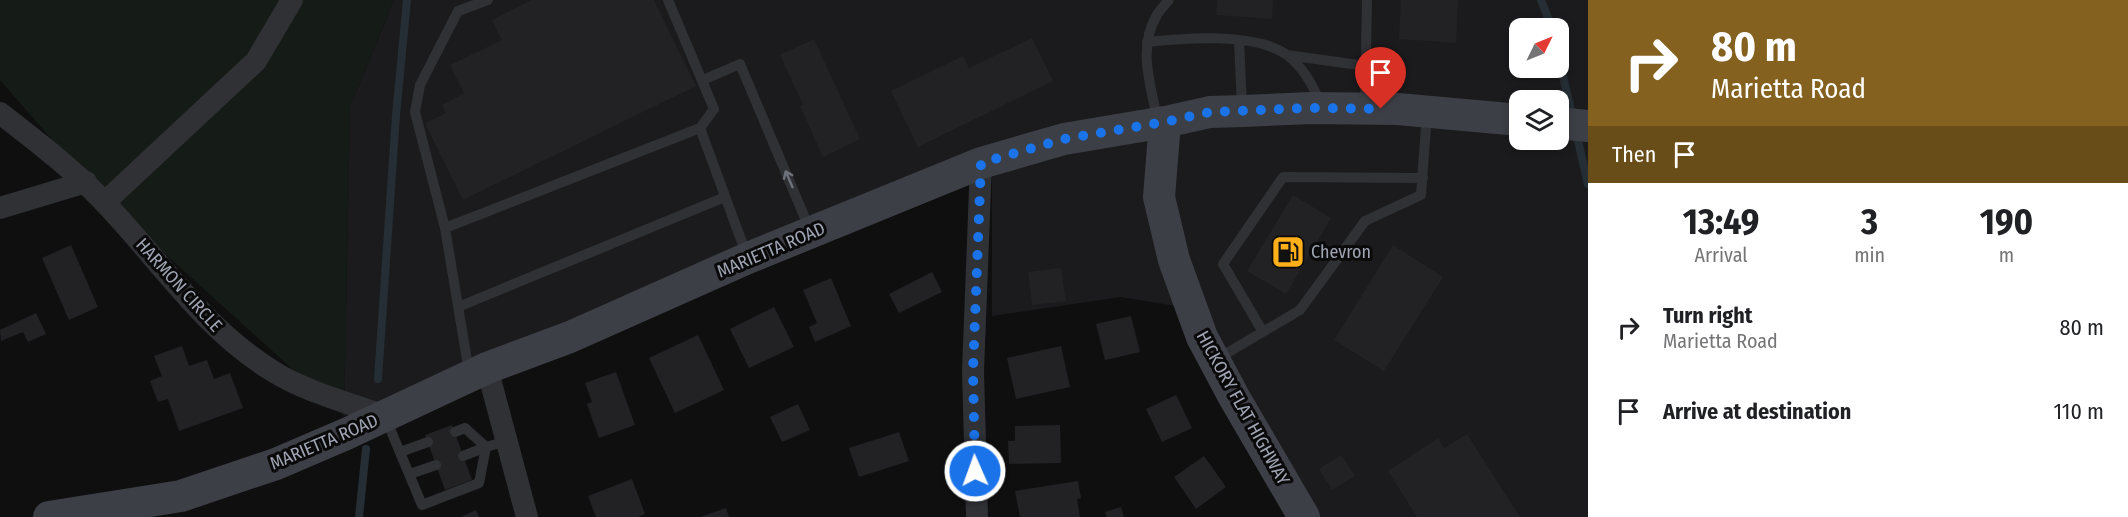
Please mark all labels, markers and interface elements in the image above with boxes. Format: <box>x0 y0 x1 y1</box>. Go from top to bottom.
north arrow <box>1509 18 1569 78</box>
map controls <box>1509 18 1569 150</box>
text: 80 m <box>1711 22 1797 72</box>
icon: right <box>1612 24 1690 102</box>
pin <box>1355 47 1406 109</box>
icon: arrive <box>1364 56 1397 89</box>
text: Marietta Road <box>1711 73 1866 105</box>
button: layers <box>1509 90 1569 150</box>
icon: arrive <box>1668 138 1701 171</box>
text: Then <box>1612 141 1656 168</box>
one-way arrow <box>782 170 793 188</box>
text: 13:49 <box>1683 200 1759 244</box>
text: 3 <box>1861 200 1878 244</box>
text: 190 <box>1980 200 2033 244</box>
street label: MARIETTA ROAD <box>714 217 828 283</box>
street label: HARMON CIRCLE <box>131 234 227 336</box>
fuel station icon: Chevron <box>1270 234 1306 270</box>
place label: Chevron <box>1311 241 1371 263</box>
text: Arrival <box>1695 243 1748 267</box>
text: min <box>1854 243 1885 267</box>
text: m <box>1999 243 2014 267</box>
text: Turn right <box>1663 302 1752 329</box>
icon: right <box>1612 311 1645 344</box>
text: 80 m <box>2059 314 2104 341</box>
street label: HICKORY FLAT HIGHWAY <box>1192 327 1295 489</box>
text: Marietta Road <box>1663 329 1778 353</box>
icon: arrive <box>1612 395 1645 428</box>
text: Arrive at destination <box>1663 398 1851 425</box>
text: 110 m <box>2054 398 2104 425</box>
street label: MARIETTA ROAD <box>267 409 381 475</box>
position arrow <box>943 439 1007 503</box>

